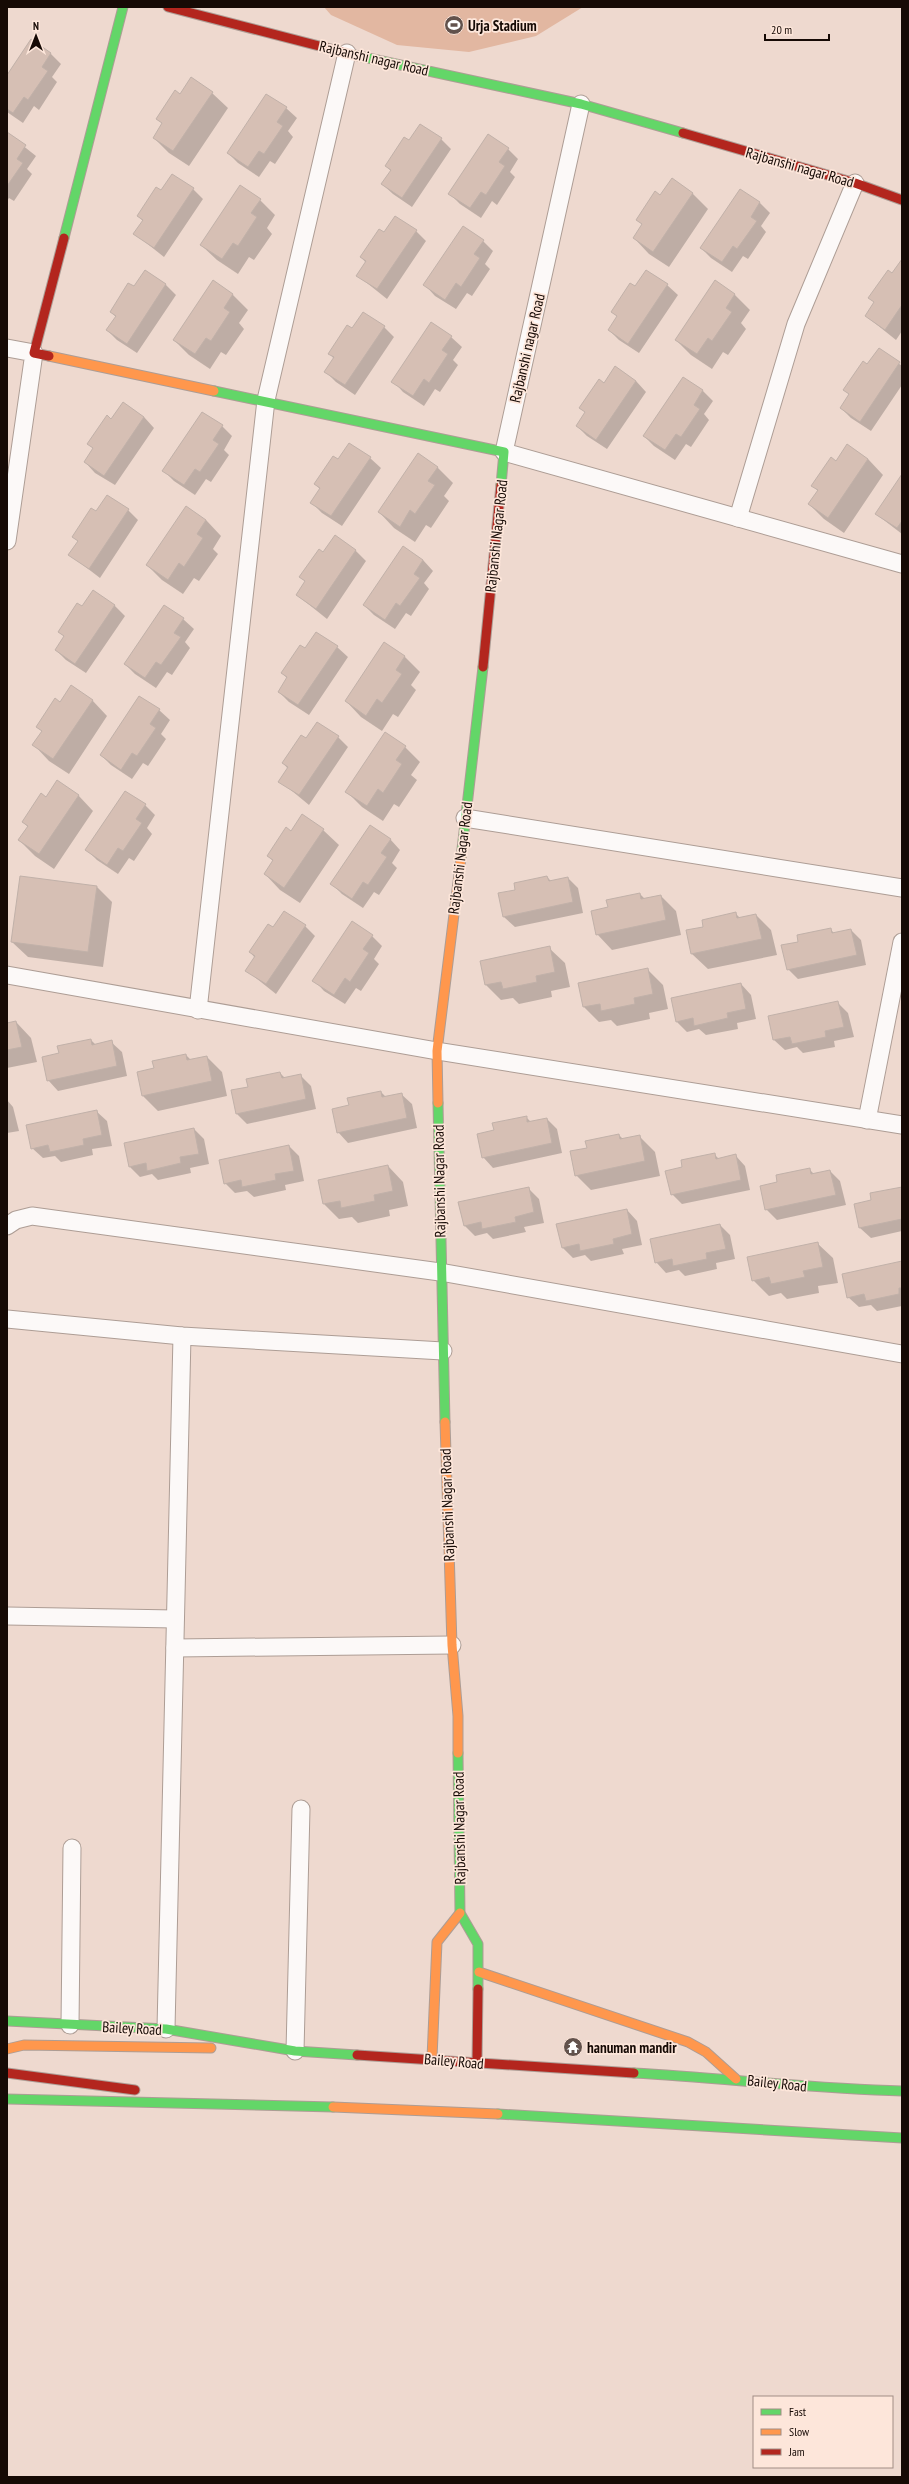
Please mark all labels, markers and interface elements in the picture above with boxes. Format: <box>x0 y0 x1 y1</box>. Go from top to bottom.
sports icon: Urja Stadium <box>443 14 465 36</box>
north arrow <box>16 16 56 56</box>
place label: Urja Stadium <box>468 16 537 35</box>
scale bar <box>765 16 829 42</box>
text: N <box>33 19 39 33</box>
text: 20 m <box>771 22 792 37</box>
street label: Rajbanshi nagar Road <box>318 36 430 80</box>
street label: Rajbanshi nagar Road <box>744 142 856 192</box>
street label: Rajbanshi nagar Road <box>505 292 549 404</box>
street label: Rajbanshi Nagar Road <box>481 479 511 593</box>
street label: Rajbanshi Nagar Road <box>444 801 476 915</box>
street label: Rajbanshi Nagar Road <box>429 1124 449 1238</box>
street label: Rajbanshi Nagar Road <box>436 1448 458 1562</box>
street label: Rajbanshi Nagar Road <box>449 1771 469 1885</box>
street label: Bailey Road <box>102 2017 162 2039</box>
temple icon: hanuman mandir <box>562 2036 584 2058</box>
place label: hanuman mandir <box>587 2038 677 2057</box>
street label: Bailey Road <box>423 2049 485 2073</box>
street label: Bailey Road <box>746 2070 808 2096</box>
legend <box>753 2396 893 2468</box>
text: Fast <box>789 2404 807 2419</box>
text: Slow <box>789 2424 810 2439</box>
text: Jam <box>788 2444 805 2459</box>

